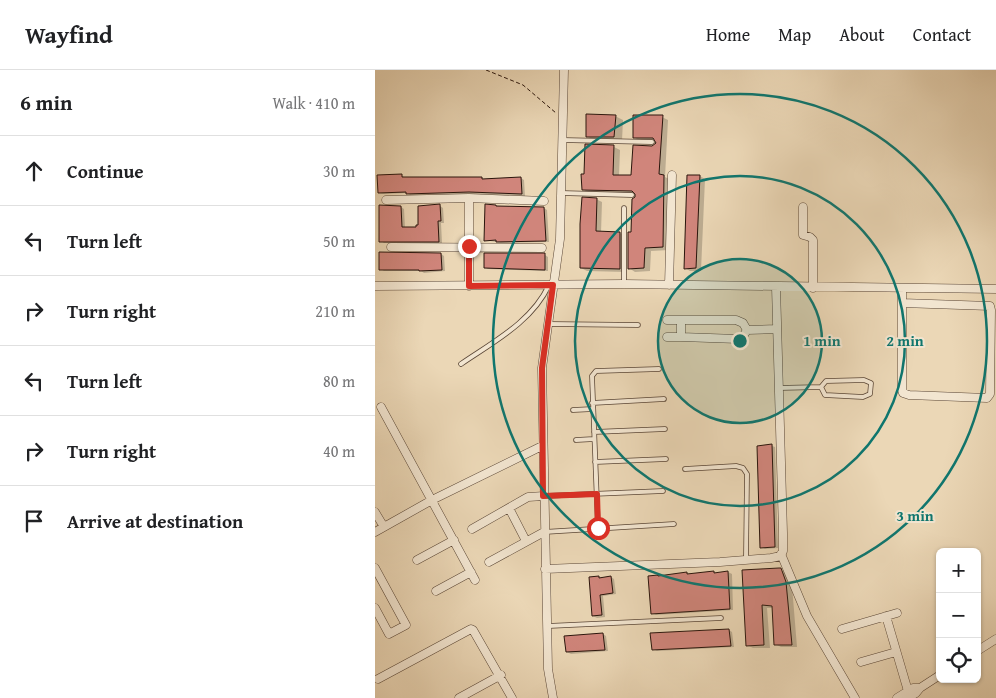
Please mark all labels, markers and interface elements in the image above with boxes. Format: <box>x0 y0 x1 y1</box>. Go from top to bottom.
text: Wayfind <box>25 17 113 52</box>
text: Home <box>706 21 750 48</box>
text: Map <box>778 21 811 48</box>
text: About <box>839 21 885 48</box>
text: Contact <box>913 21 971 48</box>
text: 6 min <box>20 87 72 118</box>
text: Walk · 410 m <box>272 91 355 115</box>
icon: ahead <box>20 157 48 185</box>
text: Continue <box>67 157 144 185</box>
text: 30 m <box>323 159 355 183</box>
icon: left <box>20 227 48 255</box>
text: Turn left <box>67 227 142 255</box>
text: 50 m <box>323 229 355 253</box>
route end <box>458 235 481 258</box>
icon: right <box>20 297 48 325</box>
text: Turn right <box>67 297 156 325</box>
text: 210 m <box>315 299 355 323</box>
text: 1 min <box>803 330 841 351</box>
text: 2 min <box>886 330 924 351</box>
centre of rings <box>731 332 749 350</box>
icon: left <box>20 367 48 395</box>
text: Turn left <box>67 367 142 395</box>
text: 80 m <box>323 369 355 393</box>
icon: right <box>20 437 48 465</box>
text: Turn right <box>67 437 156 465</box>
text: 40 m <box>323 439 355 463</box>
text: 3 min <box>896 505 934 526</box>
icon: arrive <box>20 507 48 535</box>
text: Arrive at destination <box>67 507 243 535</box>
route start <box>587 517 610 540</box>
map controls <box>936 548 981 683</box>
button: + <box>936 548 981 593</box>
button: − <box>936 593 981 638</box>
button: locate <box>936 638 981 683</box>

